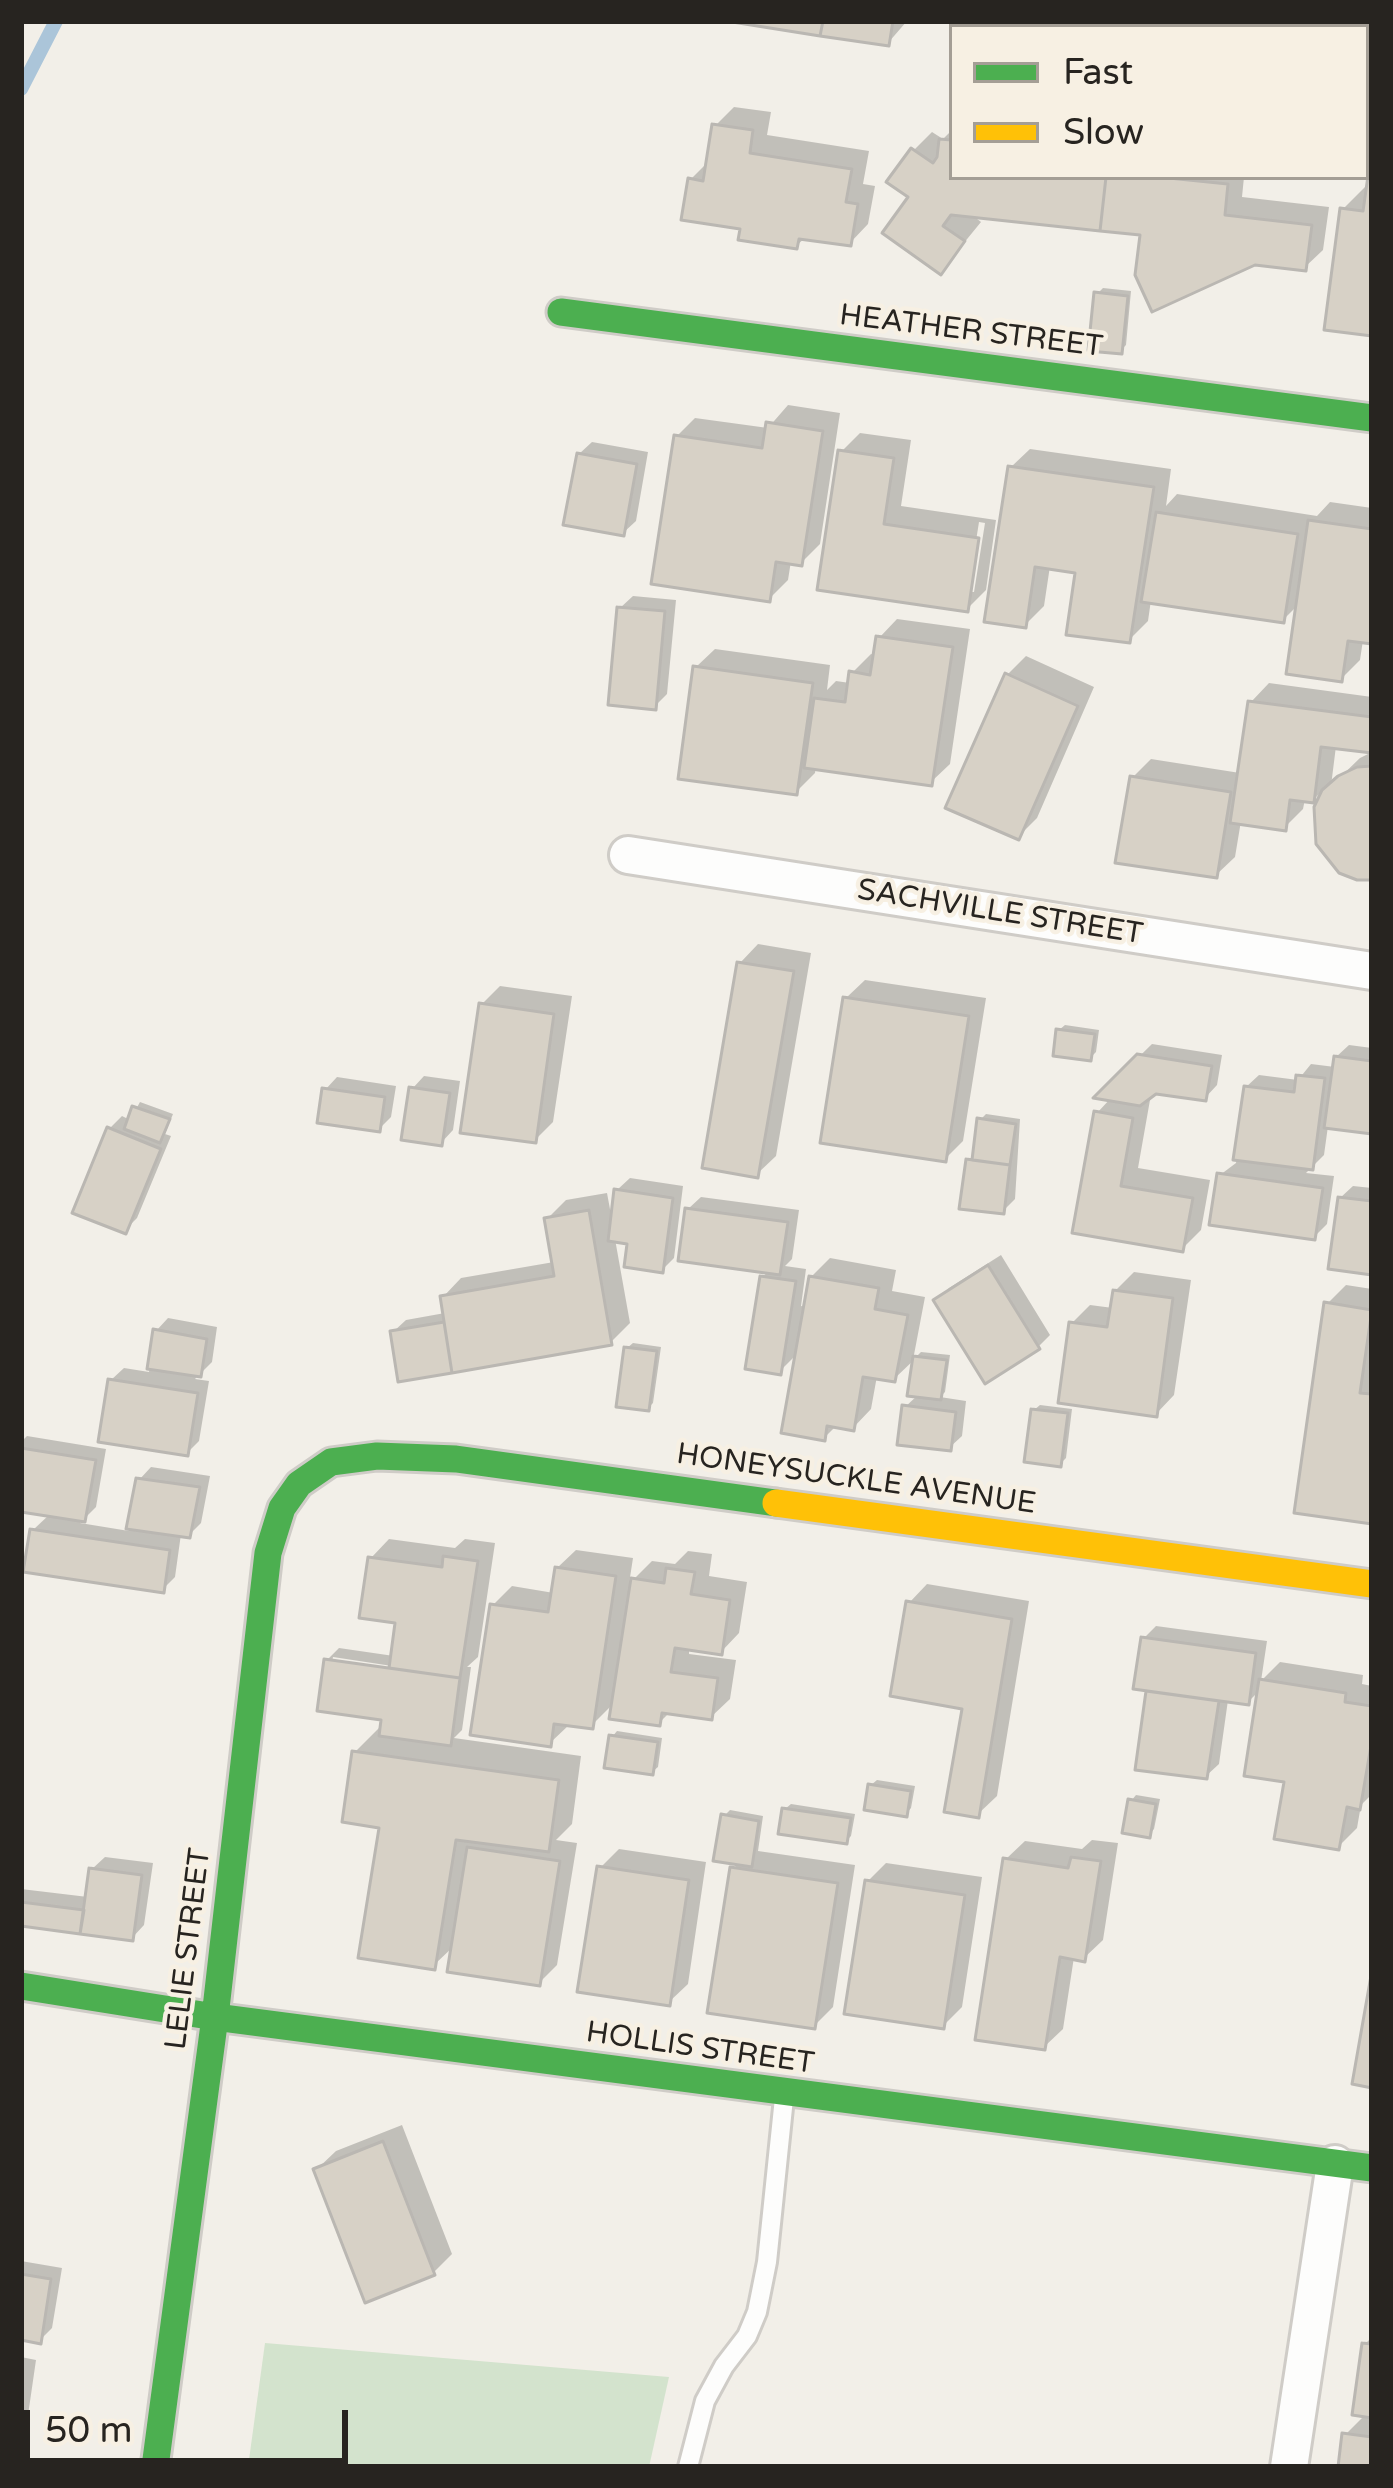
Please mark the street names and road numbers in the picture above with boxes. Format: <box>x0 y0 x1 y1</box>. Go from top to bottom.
street label: HEATHER STREET <box>837 298 1105 366</box>
street label: SACHVILLE STREET <box>855 873 1145 953</box>
street label: HONEYSUCKLE AVENUE <box>674 1437 1038 1523</box>
street label: LELIE STREET <box>159 1846 219 2052</box>
street label: HOLLIS STREET <box>584 2015 816 2083</box>

